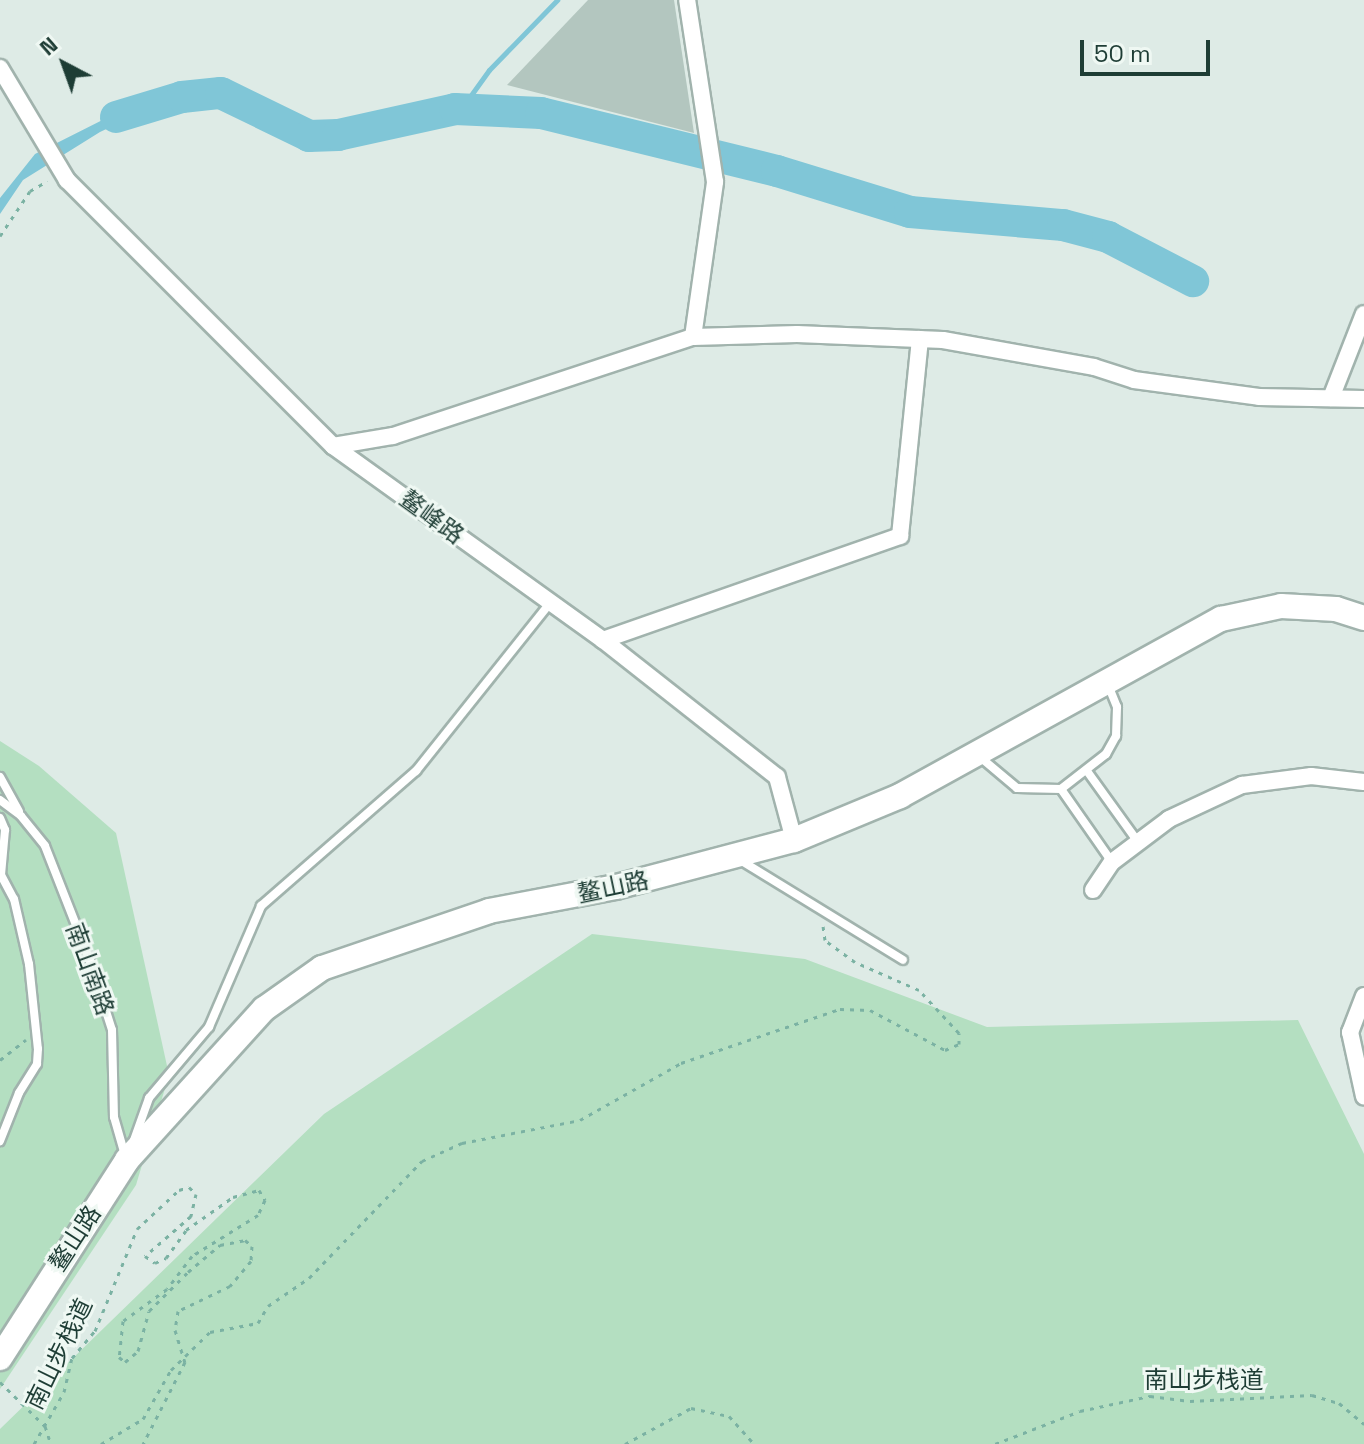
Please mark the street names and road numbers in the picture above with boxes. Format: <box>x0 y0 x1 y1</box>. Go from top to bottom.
street label: 鳌峰路 <box>394 484 470 550</box>
street label: 鳌山路 <box>575 865 651 909</box>
street label: 南山南路 <box>60 919 120 1019</box>
street label: 鳌山路 <box>43 1200 107 1276</box>
street label: 南山步栈道 <box>20 1294 98 1414</box>
street label: 南山步栈道 <box>1144 1366 1264 1394</box>

